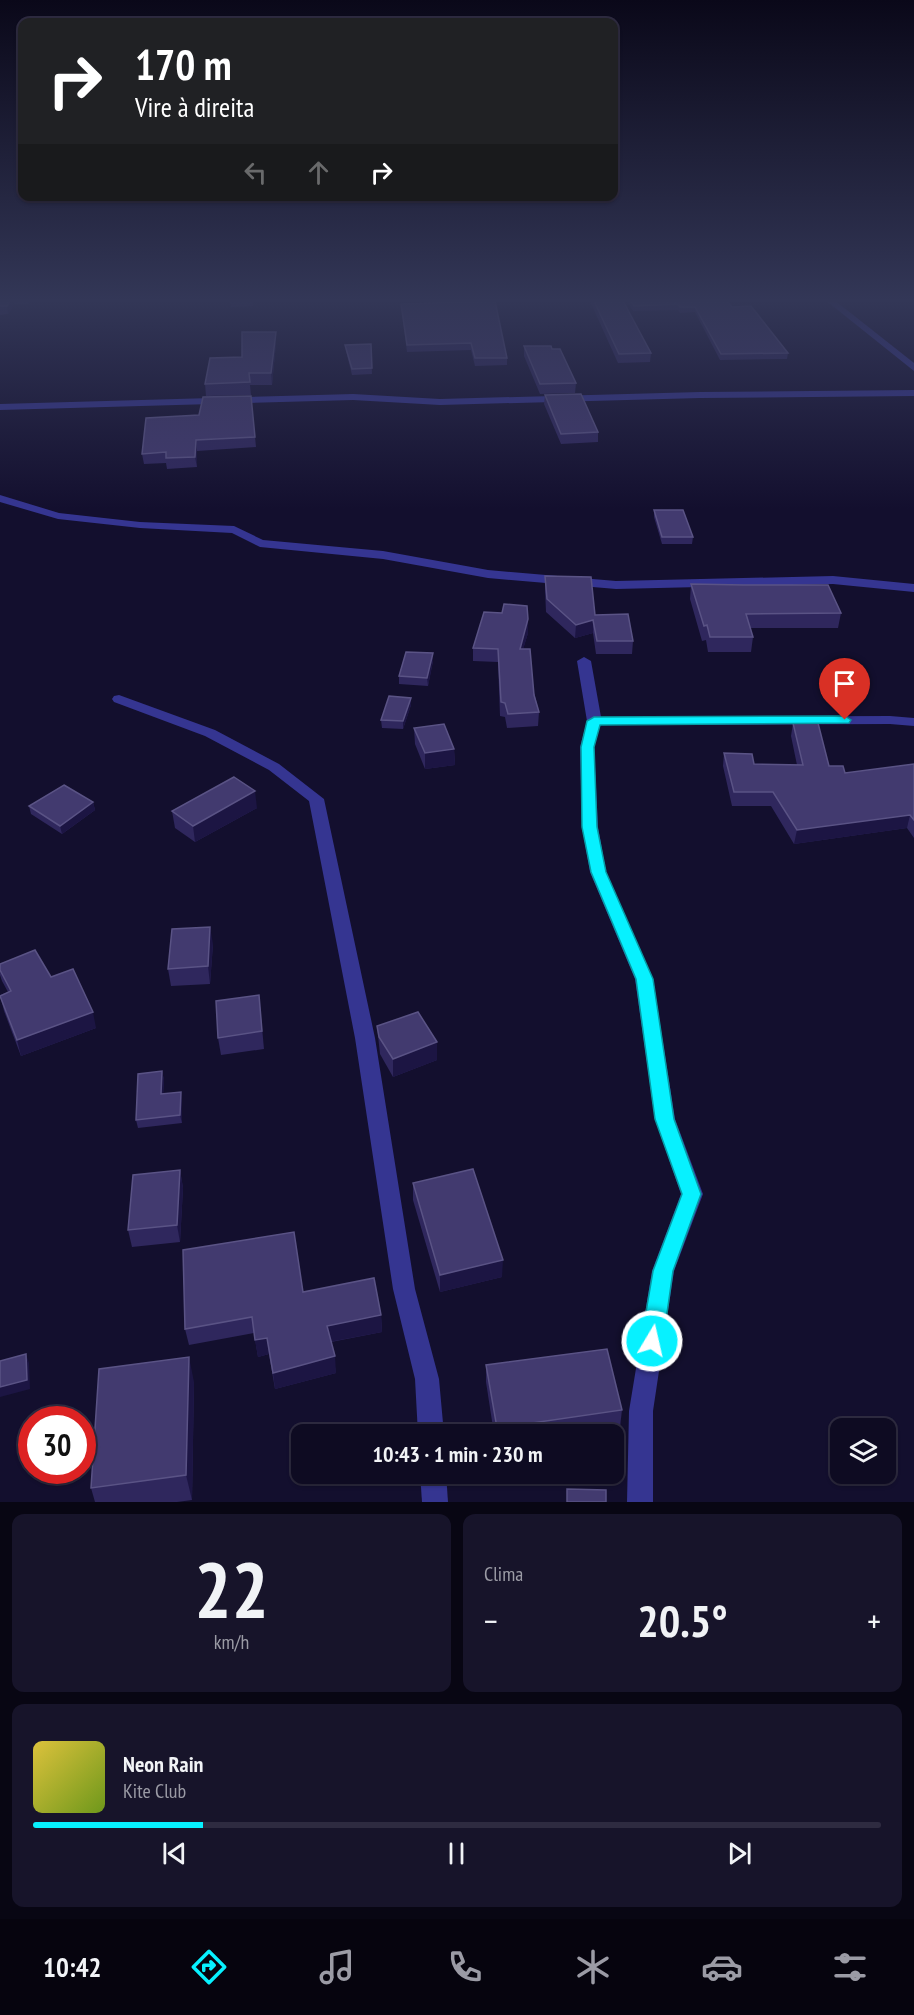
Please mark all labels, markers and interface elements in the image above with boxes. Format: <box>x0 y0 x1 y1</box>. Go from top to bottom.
text: 170 m <box>135 37 232 92</box>
icon: right <box>36 42 114 120</box>
text: Vire à direita <box>135 90 254 124</box>
icon: left <box>239 156 272 189</box>
icon: ahead <box>302 156 335 189</box>
icon: right <box>365 156 398 189</box>
pin <box>819 658 870 720</box>
icon: arrive <box>828 667 861 700</box>
position arrow <box>620 1309 684 1373</box>
speed limit sign: 30 <box>18 1406 96 1484</box>
map controls <box>830 1418 896 1484</box>
button: layers <box>830 1418 896 1484</box>
text: 10:43 · 1 min · 230 m <box>372 1440 543 1468</box>
text: 22 <box>194 1539 269 1640</box>
text: Clima <box>484 1561 523 1587</box>
text: 20.5° <box>637 1591 728 1649</box>
text: − <box>484 1599 498 1642</box>
text: + <box>867 1599 881 1642</box>
text: km/h <box>214 1629 249 1655</box>
text: Neon Rain <box>123 1750 203 1778</box>
text: Kite Club <box>123 1778 186 1804</box>
icon: previous <box>158 1837 191 1870</box>
icon: pause <box>440 1837 473 1870</box>
icon: next <box>723 1837 756 1870</box>
icon: directions <box>188 1946 230 1988</box>
icon: music <box>316 1946 358 1988</box>
icon: phone <box>444 1946 486 1988</box>
icon: climate <box>572 1946 614 1988</box>
icon: car <box>701 1946 743 1988</box>
icon: filters <box>829 1946 871 1988</box>
text: 10:42 <box>43 1950 102 1984</box>

